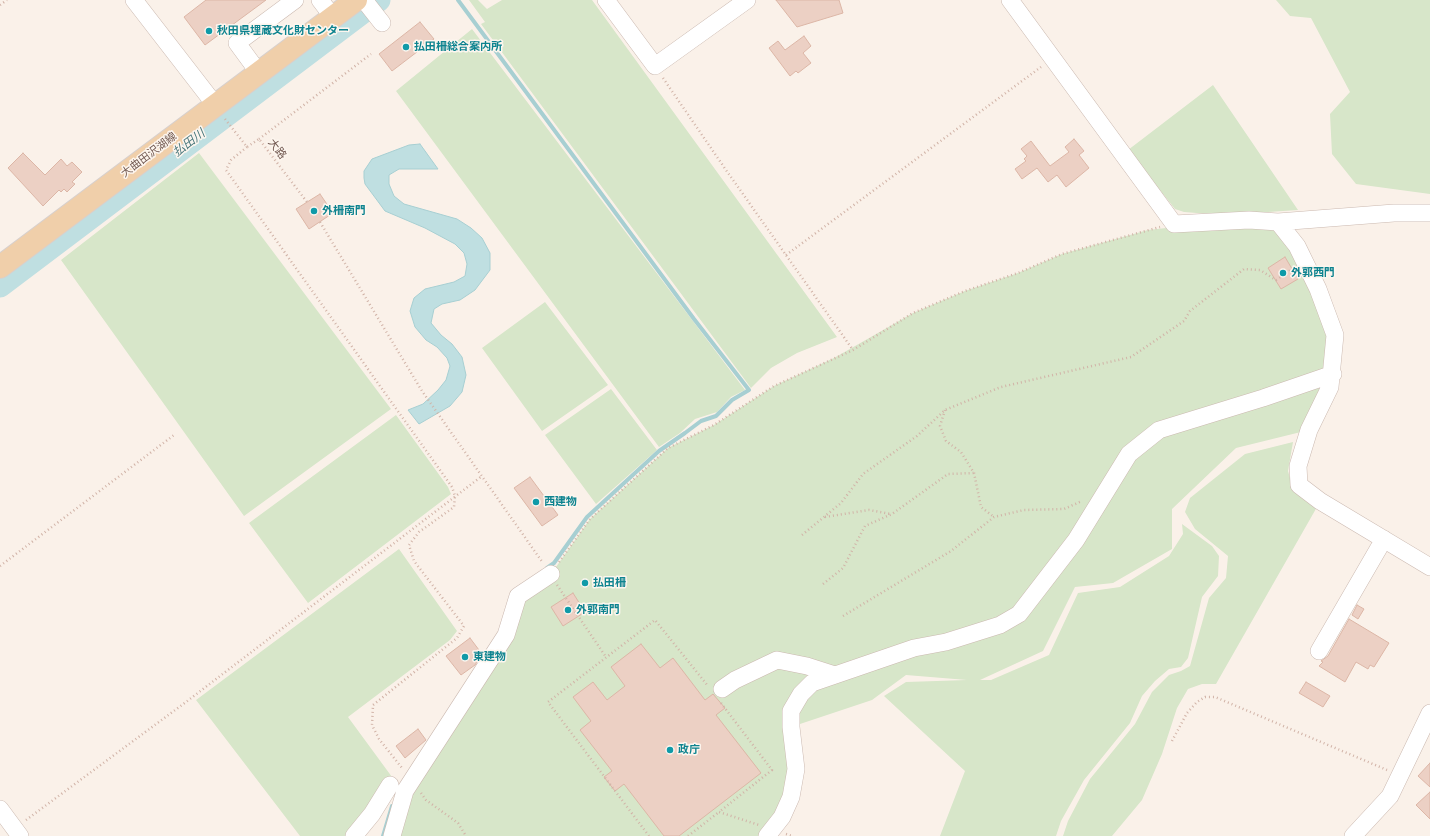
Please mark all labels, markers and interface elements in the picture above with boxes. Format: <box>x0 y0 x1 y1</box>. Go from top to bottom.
place label: 秋田県埋蔵文化財センター <box>217 24 349 38</box>
marker: 秋田県埋蔵文化財センター <box>204 26 214 36</box>
place label: 払田柵総合案内所 <box>414 40 502 54</box>
marker: 払田柵総合案内所 <box>401 42 411 52</box>
water label: 払田川 <box>170 126 208 160</box>
street label: 大曲田沢湖線 <box>119 130 179 180</box>
street label: 大路 <box>265 136 289 162</box>
place label: 外柵南門 <box>322 204 366 218</box>
marker: 外柵南門 <box>309 206 319 216</box>
place label: 外郭西門 <box>1291 266 1335 280</box>
marker: 外郭西門 <box>1278 268 1288 278</box>
place label: 西建物 <box>544 495 577 509</box>
marker: 西建物 <box>531 497 541 507</box>
place label: 払田柵 <box>593 576 626 590</box>
marker: 払田柵 <box>580 578 590 588</box>
place label: 外郭南門 <box>576 603 620 617</box>
marker: 外郭南門 <box>563 605 573 615</box>
place label: 東建物 <box>473 650 506 664</box>
marker: 東建物 <box>460 652 470 662</box>
place label: 政庁 <box>678 743 700 757</box>
marker: 政庁 <box>665 745 675 755</box>

